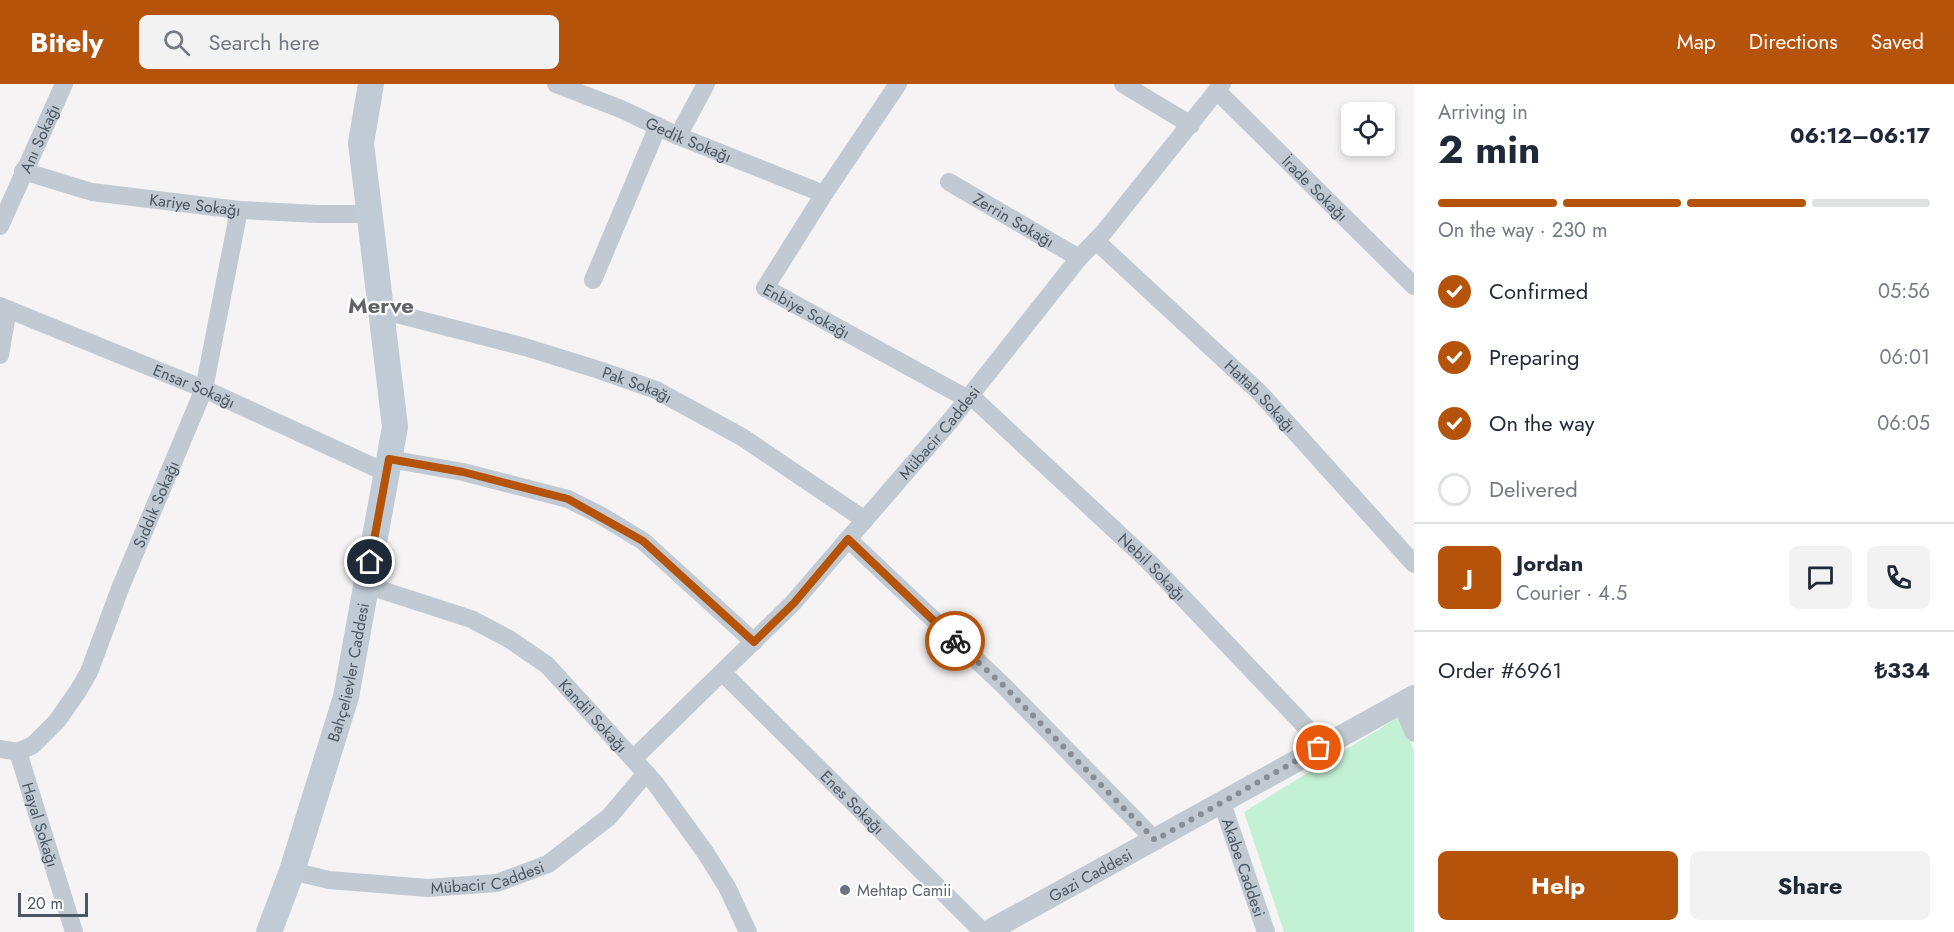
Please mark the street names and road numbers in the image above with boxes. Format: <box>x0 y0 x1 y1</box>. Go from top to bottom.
street label: Anı Sokağı <box>14 100 65 177</box>
street label: Gedik Sokağı <box>642 111 735 168</box>
street label: İrade Sokağı <box>1277 150 1353 226</box>
street label: Zerrin Sokağı <box>969 187 1059 253</box>
street label: Kariye Sokağı <box>148 188 242 222</box>
street label: Enbiye Sokağı <box>759 278 854 344</box>
street label: Hattab Sokağı <box>1219 354 1302 437</box>
street label: Ensar Sokağı <box>150 358 239 413</box>
street label: Pak Sokağı <box>599 361 677 408</box>
street label: Mübacir Caddesi <box>893 381 985 484</box>
street label: Sıddık Sokağı <box>127 457 184 551</box>
street label: Nebil Sokağı <box>1113 527 1192 606</box>
street label: Bahçelievler Caddesi <box>321 601 374 745</box>
street label: Kandil Sokağı <box>554 674 633 758</box>
street label: Enes Sokağı <box>815 765 890 839</box>
street label: Hayal Sokağı <box>17 779 65 870</box>
street label: Akabe Caddesi <box>1216 815 1272 920</box>
street label: Gazi Caddesi <box>1044 843 1136 907</box>
street label: Mübacir Caddesi <box>430 855 547 899</box>

